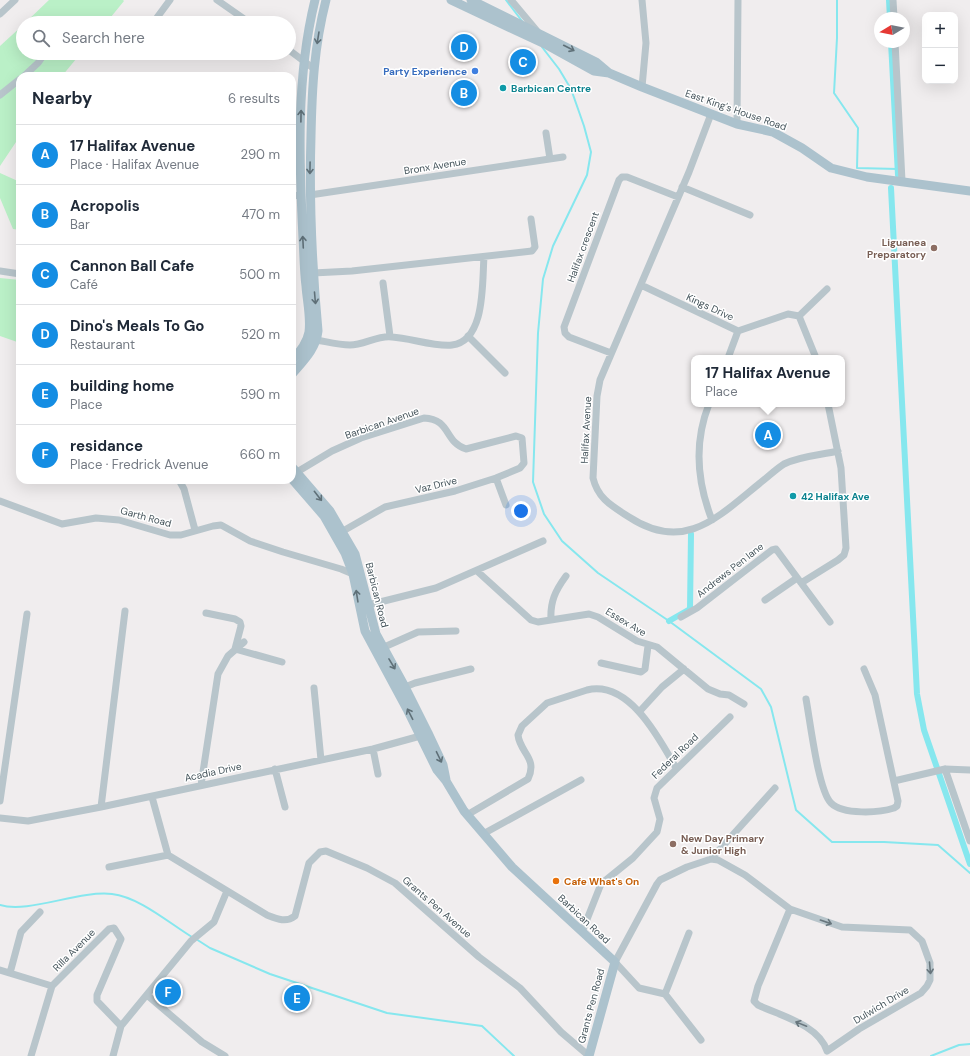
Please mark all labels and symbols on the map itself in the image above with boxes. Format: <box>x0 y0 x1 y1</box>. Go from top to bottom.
north arrow <box>874 12 910 48</box>
one-way arrow <box>314 31 322 44</box>
pin: D <box>451 32 477 62</box>
one-way arrow <box>563 45 575 52</box>
pin: C <box>510 47 536 77</box>
place label: Party Experience <box>383 65 467 78</box>
marker: Party Experience <box>470 66 480 76</box>
pin: B <box>451 78 477 108</box>
place label: Barbican Centre <box>511 82 591 95</box>
marker: Barbican Centre <box>498 83 508 93</box>
street label: East King's House Road <box>684 87 788 133</box>
one-way arrow <box>297 110 305 123</box>
street label: Bronx Avenue <box>403 155 467 177</box>
one-way arrow <box>307 161 314 174</box>
street label: Halifax crescent <box>564 210 602 284</box>
one-way arrow <box>299 236 307 249</box>
place label: Liguanea Preparatory <box>867 236 926 261</box>
marker: Liguanea Preparatory <box>929 243 939 253</box>
street label: Kings Drive <box>684 290 736 324</box>
one-way arrow <box>312 291 319 304</box>
street label: Halifax Avenue <box>578 396 594 464</box>
street label: Barbican Avenue <box>343 404 421 442</box>
pin: A <box>755 420 781 450</box>
street label: Vaz Drive <box>414 473 458 496</box>
one-way arrow <box>314 490 322 501</box>
place label: 42 Halifax Ave <box>801 490 869 503</box>
marker: 42 Halifax Ave <box>788 491 798 501</box>
your location <box>511 501 531 521</box>
street label: Garth Road <box>119 504 173 530</box>
street label: Andrews Pen lane <box>694 540 766 600</box>
street label: Barbican Road <box>363 561 391 629</box>
one-way arrow <box>353 590 361 603</box>
street label: Essex Ave <box>603 605 649 639</box>
one-way arrow <box>388 658 396 669</box>
one-way arrow <box>405 708 413 720</box>
street label: Federal Road <box>649 730 701 782</box>
one-way arrow <box>436 751 443 763</box>
street label: Acadia Drive <box>183 760 243 784</box>
place label: New Day Primary & Junior High <box>681 832 764 857</box>
marker: New Day Primary & Junior High <box>668 839 678 849</box>
street label: Grants Pen Avenue <box>400 873 475 941</box>
place label: Cafe What's On <box>564 875 639 888</box>
marker: Cafe What's On <box>551 876 561 886</box>
street label: Barbican Road <box>555 892 613 946</box>
one-way arrow <box>820 918 832 926</box>
street label: Rilla Avenue <box>50 926 98 974</box>
one-way arrow <box>927 961 934 974</box>
street label: Grants Pen Road <box>575 967 607 1045</box>
pin: F <box>155 977 181 1007</box>
pin: E <box>284 983 310 1013</box>
street label: Dulwich Drive <box>851 983 911 1027</box>
one-way arrow <box>795 1020 807 1028</box>

